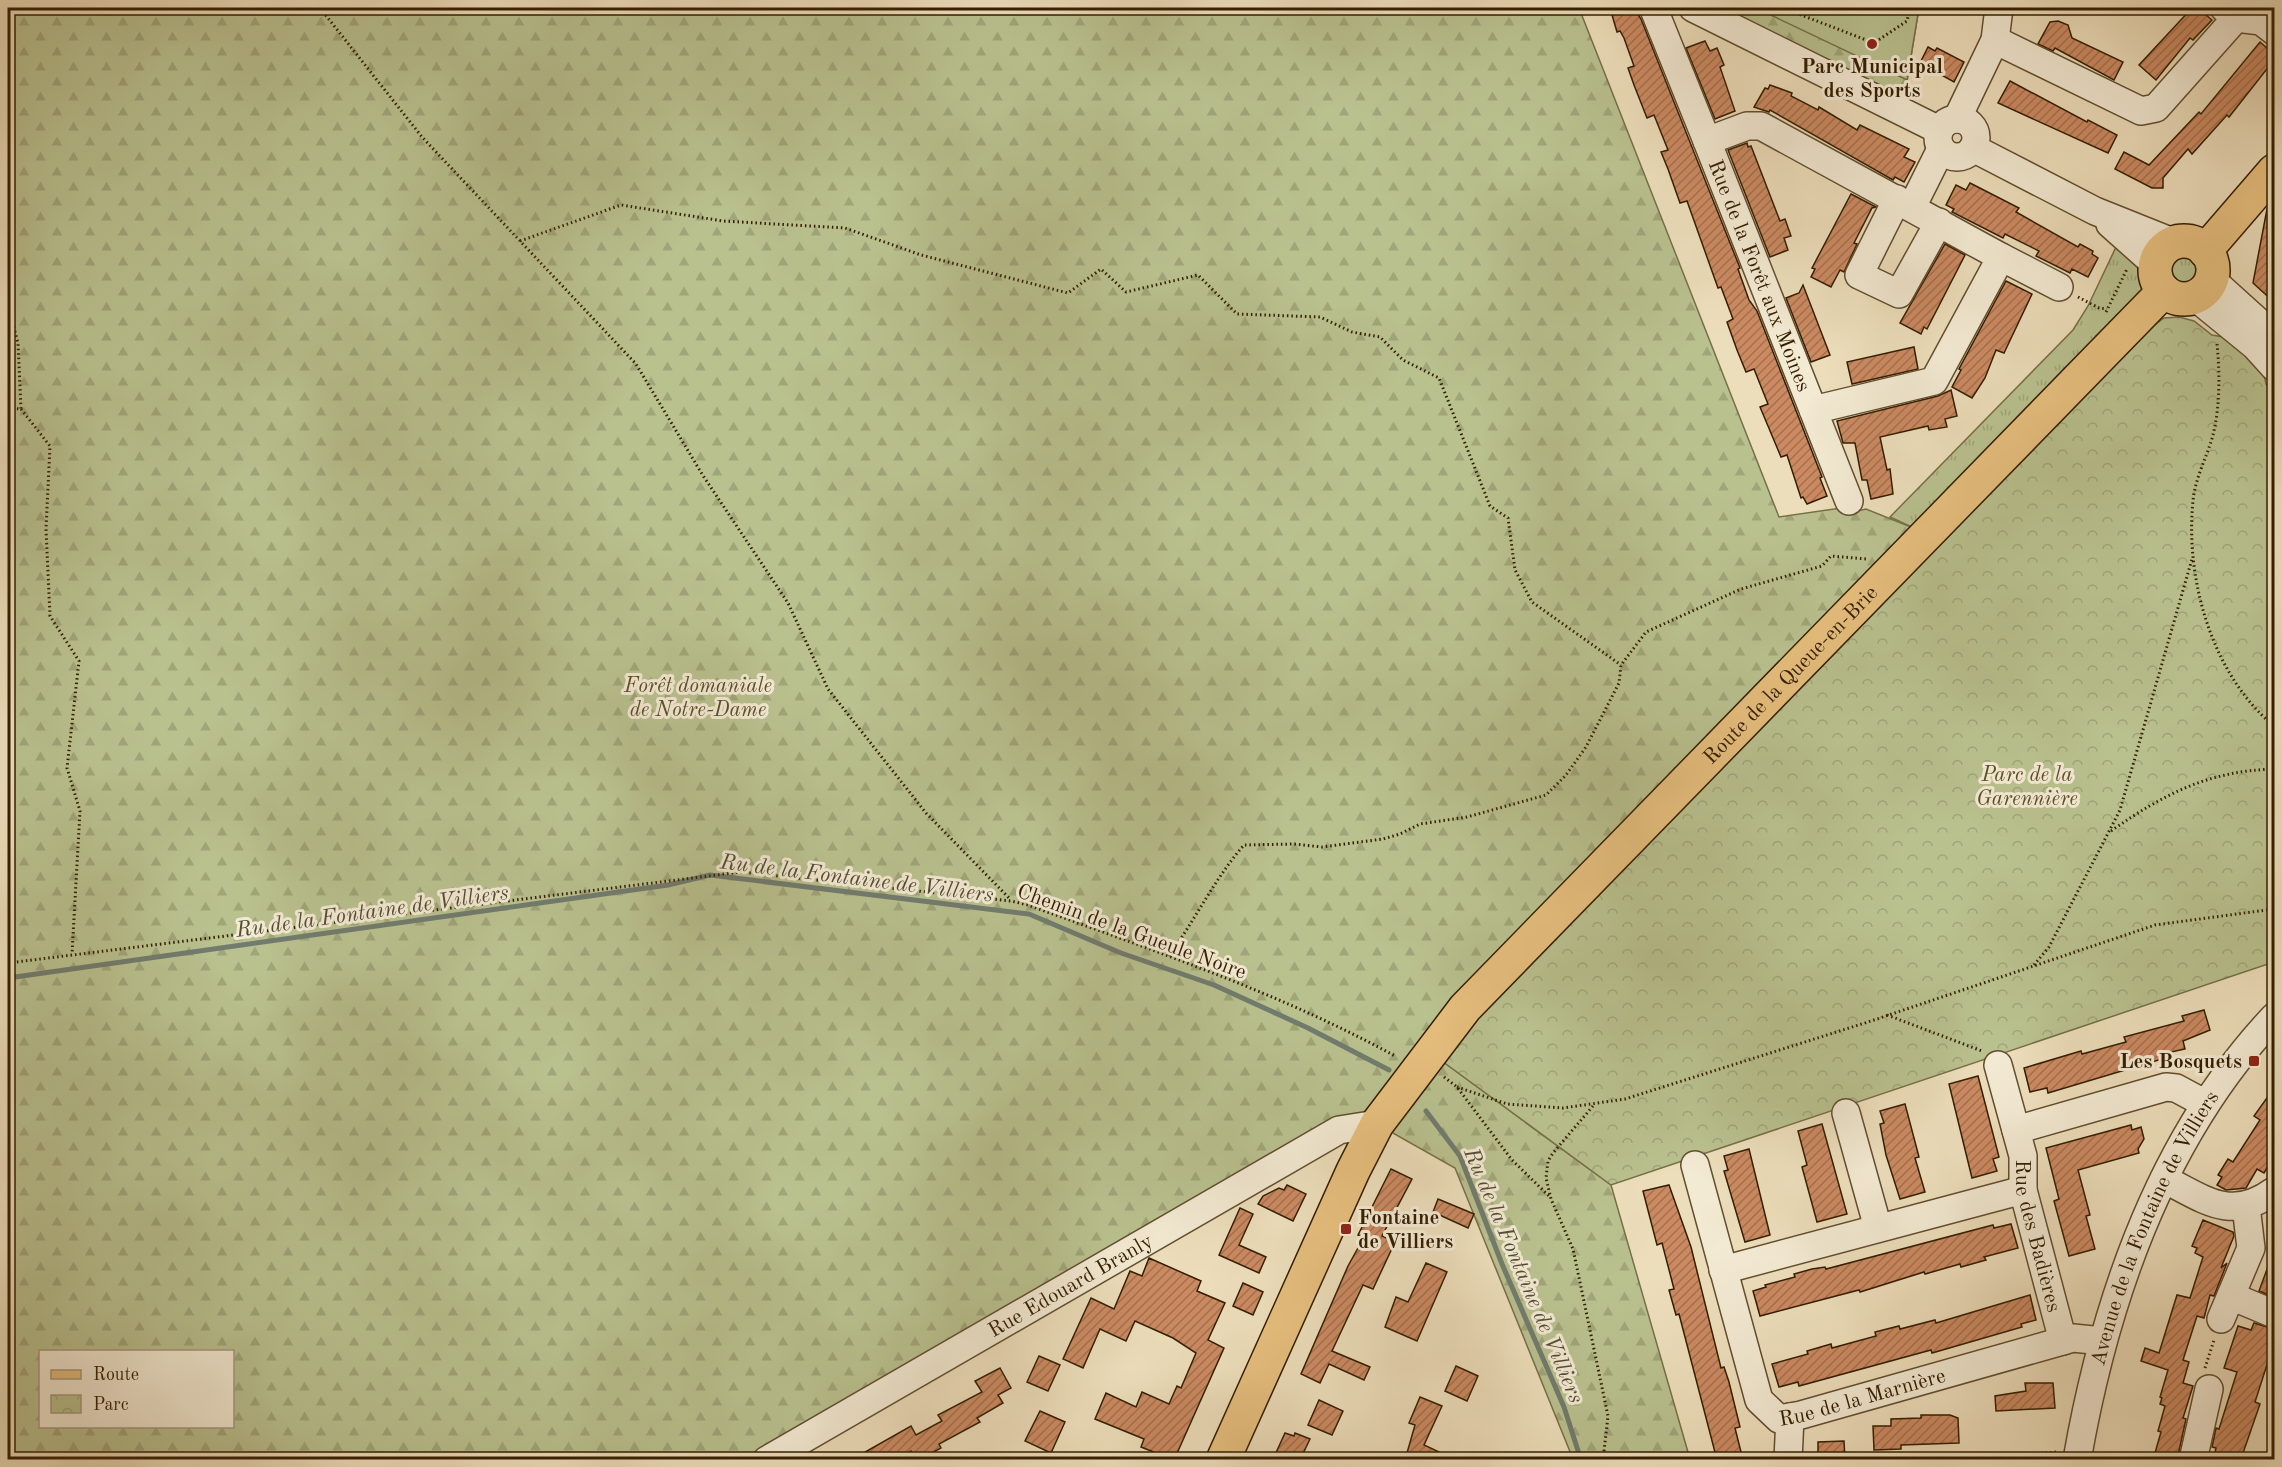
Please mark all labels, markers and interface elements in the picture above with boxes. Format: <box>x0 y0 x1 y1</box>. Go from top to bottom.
marker: Parc Municipal des Sports <box>1865 37 1879 51</box>
place label: Parc Municipal des Sports <box>1801 57 1943 102</box>
street label: Rue de la Forêt aux Moines <box>1703 157 1814 395</box>
street label: Route de la Queue-en-Brie <box>1700 582 1882 769</box>
park label: Forêt domaniale de Notre-Dame <box>623 676 772 721</box>
park label: Parc de la Garennière <box>1976 765 2078 810</box>
water label: Ru de la Fontaine de Villiers <box>718 851 995 907</box>
street label: Chemin de la Gueule Noire <box>1014 881 1249 984</box>
water label: Ru de la Fontaine de Villiers <box>233 882 510 942</box>
place label: Les Bosquets <box>2119 1052 2242 1073</box>
marker: Les Bosquets <box>2247 1054 2261 1068</box>
street label: Avenue de la Fontaine de Villiers <box>2088 1088 2224 1368</box>
water label: Ru de la Fontaine de Villiers <box>1459 1144 1587 1407</box>
street label: Rue des Badières <box>2010 1160 2064 1315</box>
place label: Fontaine de Villiers <box>1358 1208 1453 1253</box>
marker: Fontaine de Villiers <box>1339 1222 1353 1236</box>
street label: Rue Edouard Branly <box>985 1231 1157 1342</box>
legend <box>39 1350 234 1428</box>
text: Route <box>93 1366 139 1384</box>
street label: Rue de la Marnière <box>1777 1366 1948 1431</box>
text: Parc <box>93 1396 129 1414</box>

